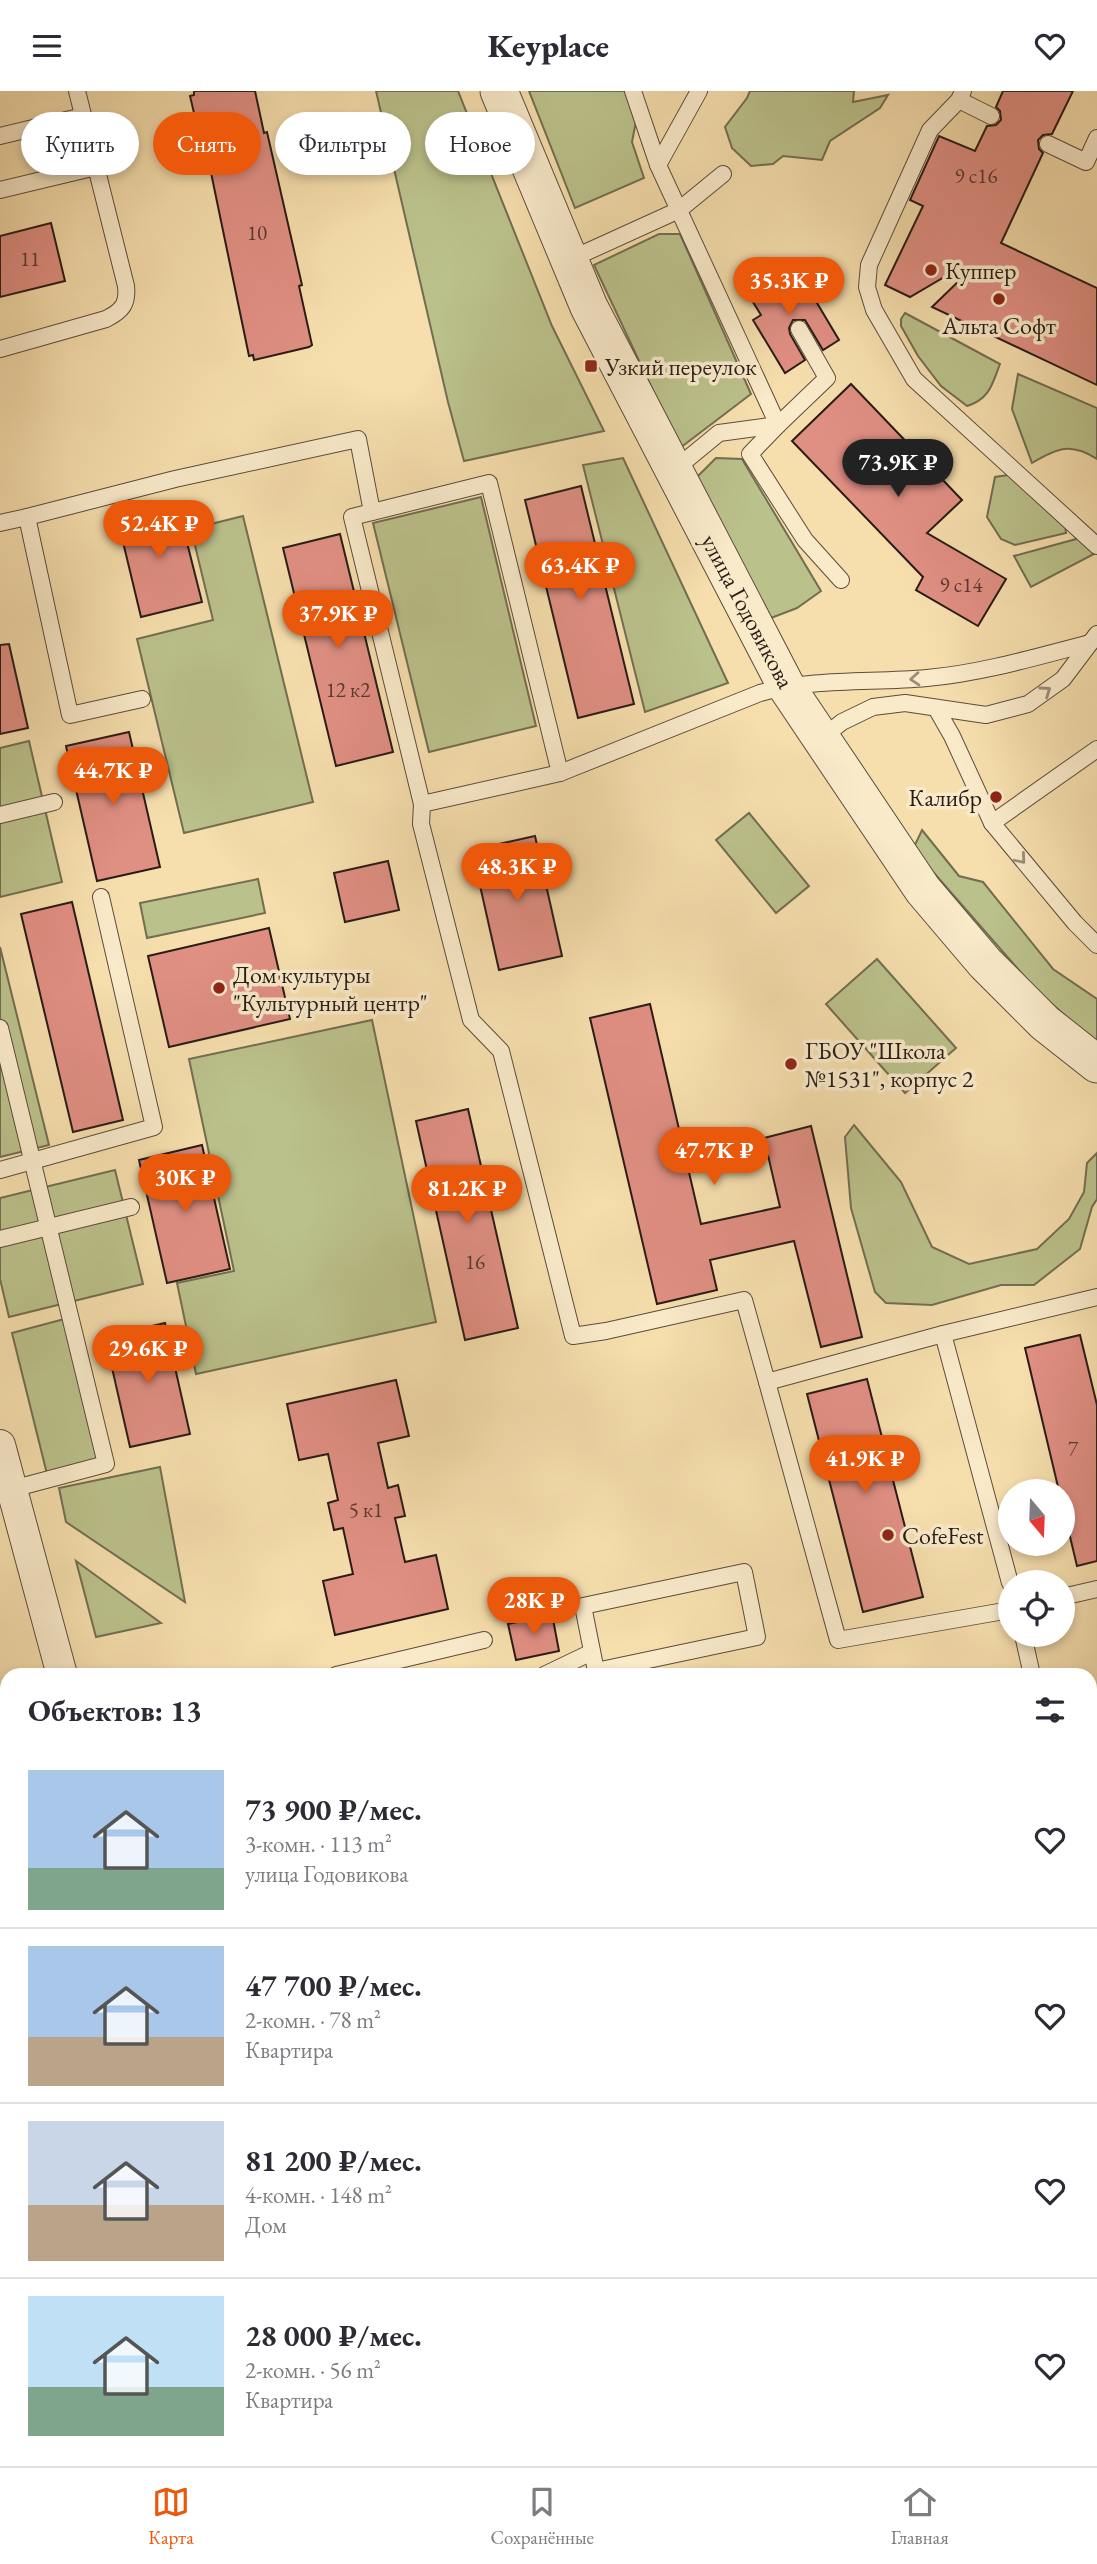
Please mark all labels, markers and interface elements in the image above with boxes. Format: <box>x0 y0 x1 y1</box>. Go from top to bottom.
text: Keyplace <box>488 25 609 67</box>
icon: menu <box>28 27 66 65</box>
icon: heart <box>1031 27 1069 65</box>
chip: Купить <box>21 112 139 175</box>
chip: Снять <box>153 112 261 175</box>
chip: Фильтры <box>275 112 411 175</box>
chip: Новое <box>425 112 535 175</box>
house number: 9 с16 <box>955 162 998 189</box>
house number: 10 <box>247 219 267 246</box>
house number: 11 <box>20 245 40 272</box>
place label: Куппер <box>945 255 1016 286</box>
pin: 35.3K ₽ <box>724 257 854 317</box>
marker: Куппер <box>923 262 939 278</box>
text: 35.3K ₽ <box>749 265 829 295</box>
marker: Альта Софт <box>991 291 1007 307</box>
place label: Альта Софт <box>941 310 1056 341</box>
place label: Узкий переулок <box>604 351 757 382</box>
marker: Узкий переулок <box>583 358 599 374</box>
pin: 73.9K ₽ <box>833 439 963 499</box>
text: 73.9K ₽ <box>858 447 938 477</box>
pin: 52.4K ₽ <box>94 501 224 560</box>
text: 52.4K ₽ <box>119 508 199 538</box>
street label: улица Годовикова <box>694 528 802 694</box>
pin: 63.4K ₽ <box>515 543 645 602</box>
text: 63.4K ₽ <box>540 550 620 580</box>
house number: 9 с14 <box>940 571 983 598</box>
pin: 37.9K ₽ <box>273 591 403 650</box>
text: 37.9K ₽ <box>298 598 378 628</box>
one-way arrow <box>909 671 920 686</box>
house number: 12 к2 <box>326 676 370 703</box>
one-way arrow <box>1038 687 1051 699</box>
pin: 44.7K ₽ <box>48 747 178 807</box>
text: 44.7K ₽ <box>73 755 153 785</box>
place label: Калибр <box>909 782 982 813</box>
marker: Калибр <box>988 789 1004 805</box>
pin: 48.3K ₽ <box>452 843 582 903</box>
one-way arrow <box>1013 850 1025 863</box>
text: 48.3K ₽ <box>477 851 557 881</box>
place label: Дом культуры "Культурный центр" <box>233 959 428 1018</box>
marker: Дом культуры "Культурный центр" <box>211 980 227 996</box>
place label: ГБОУ "Школа №1531", корпус 2 <box>805 1035 974 1094</box>
marker: ГБОУ "Школа №1531", корпус 2 <box>783 1056 799 1072</box>
pin: 47.7K ₽ <box>649 1127 779 1187</box>
text: 47.7K ₽ <box>674 1135 754 1165</box>
pin: 30K ₽ <box>136 1155 234 1214</box>
text: 30K ₽ <box>154 1162 216 1192</box>
pin: 81.2K ₽ <box>402 1165 532 1225</box>
text: 81.2K ₽ <box>427 1173 507 1203</box>
house number: 16 <box>465 1248 485 1275</box>
pin: 29.6K ₽ <box>83 1325 213 1385</box>
text: 29.6K ₽ <box>108 1333 188 1363</box>
pin: 41.9K ₽ <box>800 1435 930 1495</box>
house number: 7 <box>1068 1435 1079 1462</box>
text: 41.9K ₽ <box>825 1443 905 1473</box>
north arrow <box>998 1479 1074 1556</box>
map controls <box>998 1479 1075 1647</box>
house number: 5 к1 <box>349 1496 383 1523</box>
place label: CofeFest <box>902 1520 984 1551</box>
marker: CofeFest <box>880 1527 896 1543</box>
button: locate <box>998 1570 1075 1647</box>
pin: 28K ₽ <box>485 1577 583 1637</box>
text: 28K ₽ <box>503 1585 565 1615</box>
text: Объектов: 13 <box>28 1691 202 1730</box>
icon: filters <box>1031 1691 1069 1729</box>
text: 73 900 ₽/мес. <box>245 1790 422 1829</box>
icon: home <box>84 1798 168 1882</box>
icon: heart <box>1031 1821 1069 1859</box>
text: 3-комн. · 113 m² <box>245 1829 392 1859</box>
text: улица Годовикова <box>245 1859 409 1889</box>
text: 47 700 ₽/мес. <box>245 1966 422 2005</box>
icon: home <box>84 1974 168 2058</box>
icon: heart <box>1031 1997 1069 2035</box>
text: 2-комн. · 78 m² <box>245 2005 381 2035</box>
text: Квартира <box>245 2035 333 2065</box>
text: 81 200 ₽/мес. <box>245 2141 422 2180</box>
icon: home <box>84 2149 168 2233</box>
icon: heart <box>1031 2172 1069 2210</box>
text: 4-комн. · 148 m² <box>245 2180 392 2210</box>
text: Дом <box>245 2210 287 2240</box>
text: 28 000 ₽/мес. <box>245 2316 422 2355</box>
icon: home <box>84 2324 168 2408</box>
icon: heart <box>1031 2347 1069 2385</box>
text: 2-комн. · 56 m² <box>245 2355 381 2385</box>
text: Квартира <box>245 2385 333 2415</box>
tab: Карта <box>148 2483 194 2550</box>
tab: Сохранённые <box>490 2483 594 2550</box>
tab: Главная <box>891 2483 949 2550</box>

